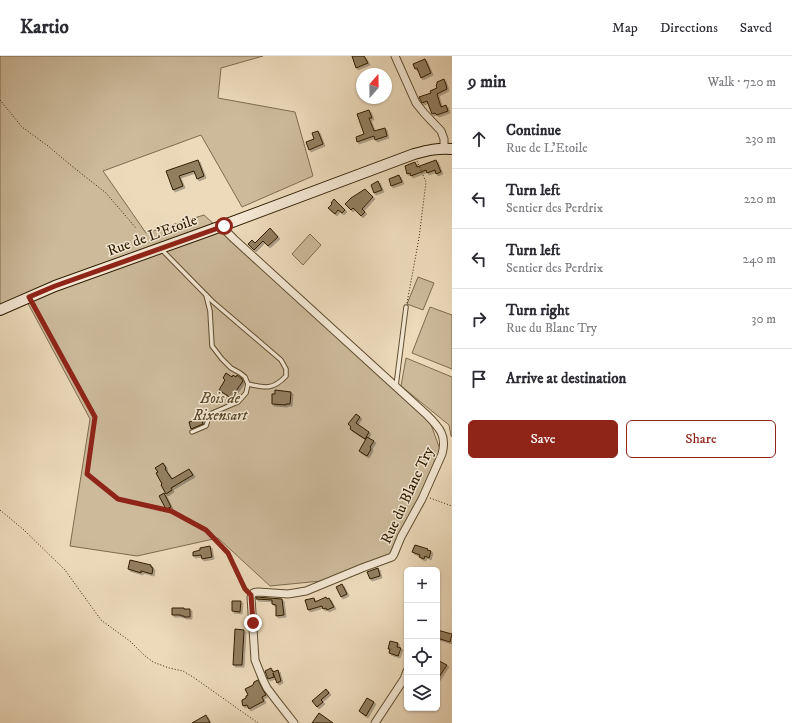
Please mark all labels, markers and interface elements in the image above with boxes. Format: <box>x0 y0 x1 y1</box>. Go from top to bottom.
text: Kartio <box>20 16 69 39</box>
text: Map <box>612 19 638 37</box>
text: Directions <box>660 19 718 37</box>
text: Saved <box>740 19 772 37</box>
north arrow <box>356 68 392 104</box>
text: 9 min <box>468 71 506 93</box>
text: Walk · 720 m <box>708 74 776 90</box>
text: Continue <box>506 121 561 140</box>
icon: ahead <box>468 128 490 150</box>
text: 230 m <box>745 131 776 147</box>
text: Rue de L'Etoile <box>506 140 588 156</box>
text: Turn left <box>506 181 560 200</box>
icon: left <box>468 188 490 210</box>
text: 220 m <box>744 191 776 207</box>
text: Sentier des Perdrix <box>506 200 603 216</box>
street label: Rue de L'Etoile <box>105 210 200 261</box>
route start <box>215 217 233 235</box>
text: Turn left <box>506 241 560 260</box>
icon: left <box>468 248 490 270</box>
text: 240 m <box>743 251 776 267</box>
text: Sentier des Perdrix <box>506 260 603 276</box>
text: Turn right <box>506 301 569 320</box>
icon: right <box>468 308 490 330</box>
text: 30 m <box>752 311 776 327</box>
text: Rue du Blanc Try <box>506 320 597 336</box>
icon: arrive <box>468 368 490 390</box>
text: Arrive at destination <box>506 369 626 388</box>
park label: Bois de Rixensart <box>192 389 248 425</box>
button: Save <box>468 420 618 458</box>
button: Share <box>626 420 776 458</box>
street label: Rue du Blanc Try <box>377 443 439 547</box>
map controls <box>404 567 440 711</box>
button: + <box>404 567 440 603</box>
button: − <box>404 603 440 639</box>
route end <box>244 614 262 632</box>
button: locate <box>404 639 440 675</box>
button: layers <box>404 675 440 711</box>

